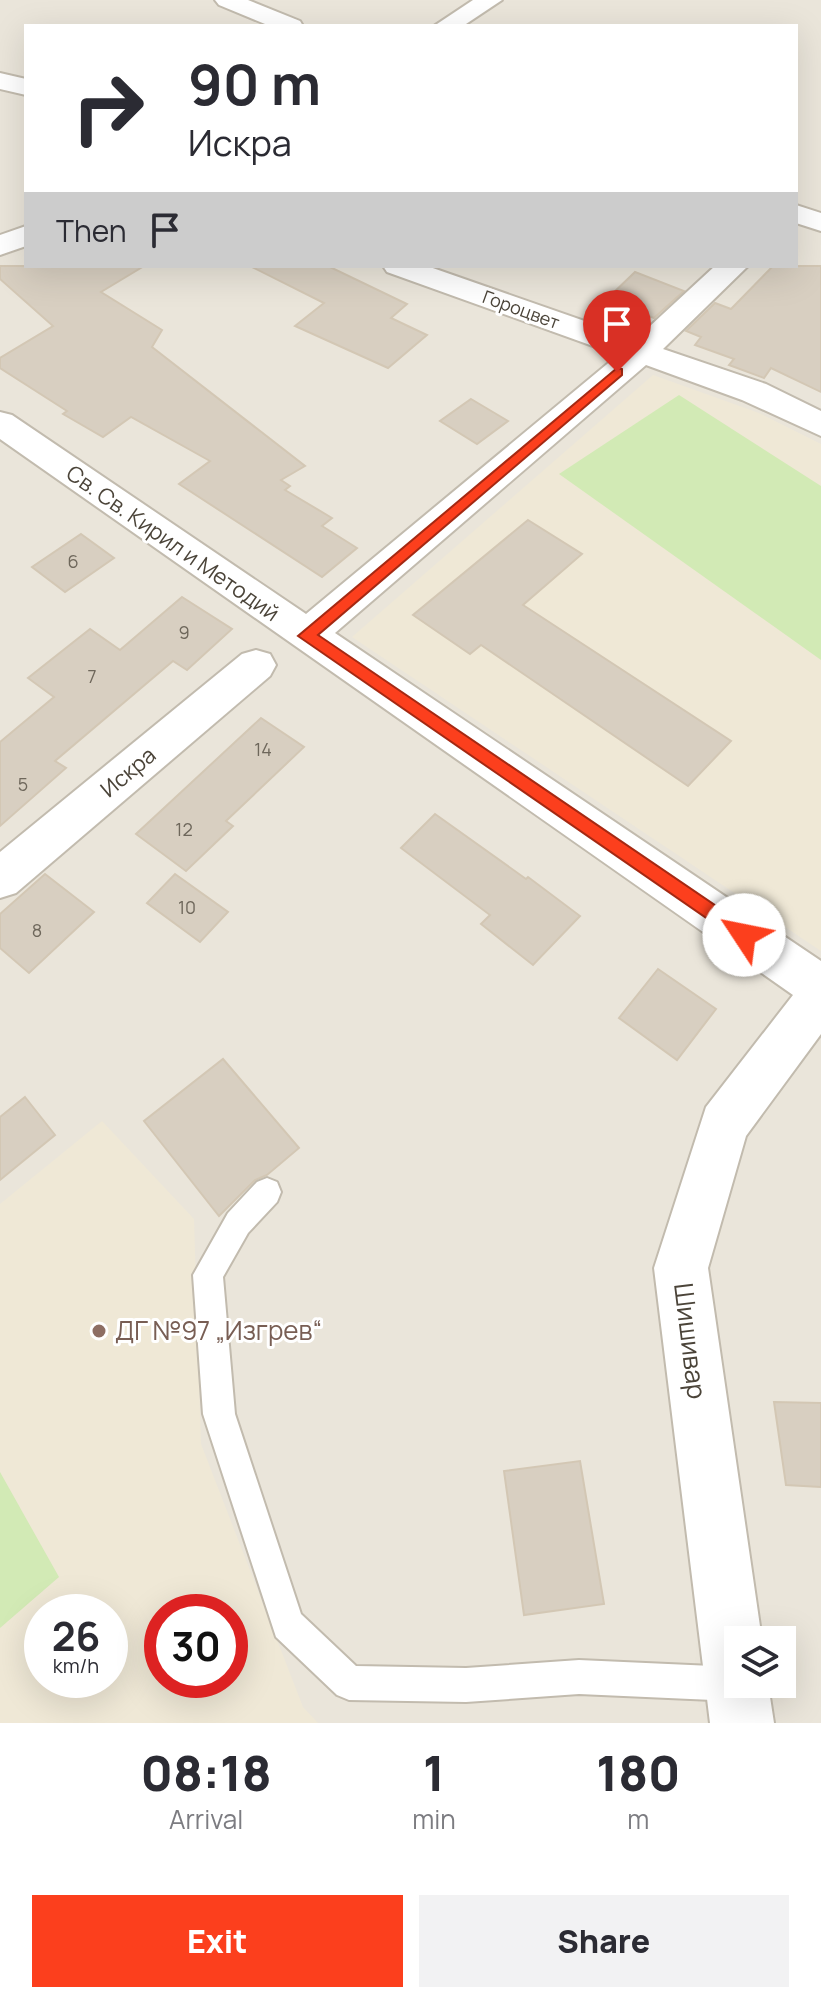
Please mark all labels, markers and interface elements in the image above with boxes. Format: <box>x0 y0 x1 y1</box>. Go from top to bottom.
text: 90 m <box>188 45 321 122</box>
icon: right <box>56 56 160 160</box>
text: Искра <box>188 118 292 167</box>
icon: arrive <box>143 208 187 252</box>
text: Then <box>56 210 127 251</box>
street label: Гороцвет <box>479 284 563 334</box>
pin <box>583 290 651 372</box>
icon: arrive <box>595 302 639 346</box>
street label: Св. Св. Кирил и Методий <box>61 458 285 628</box>
house number: 6 <box>67 549 79 573</box>
house number: 9 <box>178 620 190 644</box>
house number: 7 <box>87 664 97 688</box>
house number: 14 <box>254 737 272 761</box>
street label: Искра <box>94 740 162 804</box>
house number: 5 <box>18 772 28 796</box>
house number: 12 <box>175 817 193 841</box>
position arrow <box>702 893 786 977</box>
house number: 10 <box>178 895 196 919</box>
house number: 8 <box>32 918 42 942</box>
street label: Шишивар <box>666 1281 716 1401</box>
place label: ДГ №97 „Изгрев“ <box>115 1312 322 1348</box>
marker: ДГ №97 „Изгрев“ <box>90 1322 108 1340</box>
speed limit sign: 30 <box>144 1594 248 1698</box>
text: 26 <box>52 1608 100 1663</box>
map controls <box>724 1626 796 1698</box>
button: layers <box>724 1626 796 1698</box>
text: km/h <box>53 1652 99 1679</box>
text: 08:18 <box>141 1740 272 1805</box>
text: 1 <box>423 1740 445 1805</box>
text: 180 <box>596 1740 680 1805</box>
text: Arrival <box>169 1801 243 1837</box>
text: min <box>412 1801 456 1837</box>
text: m <box>627 1801 649 1837</box>
button: Exit <box>32 1895 403 1987</box>
button: Share <box>419 1895 789 1987</box>

